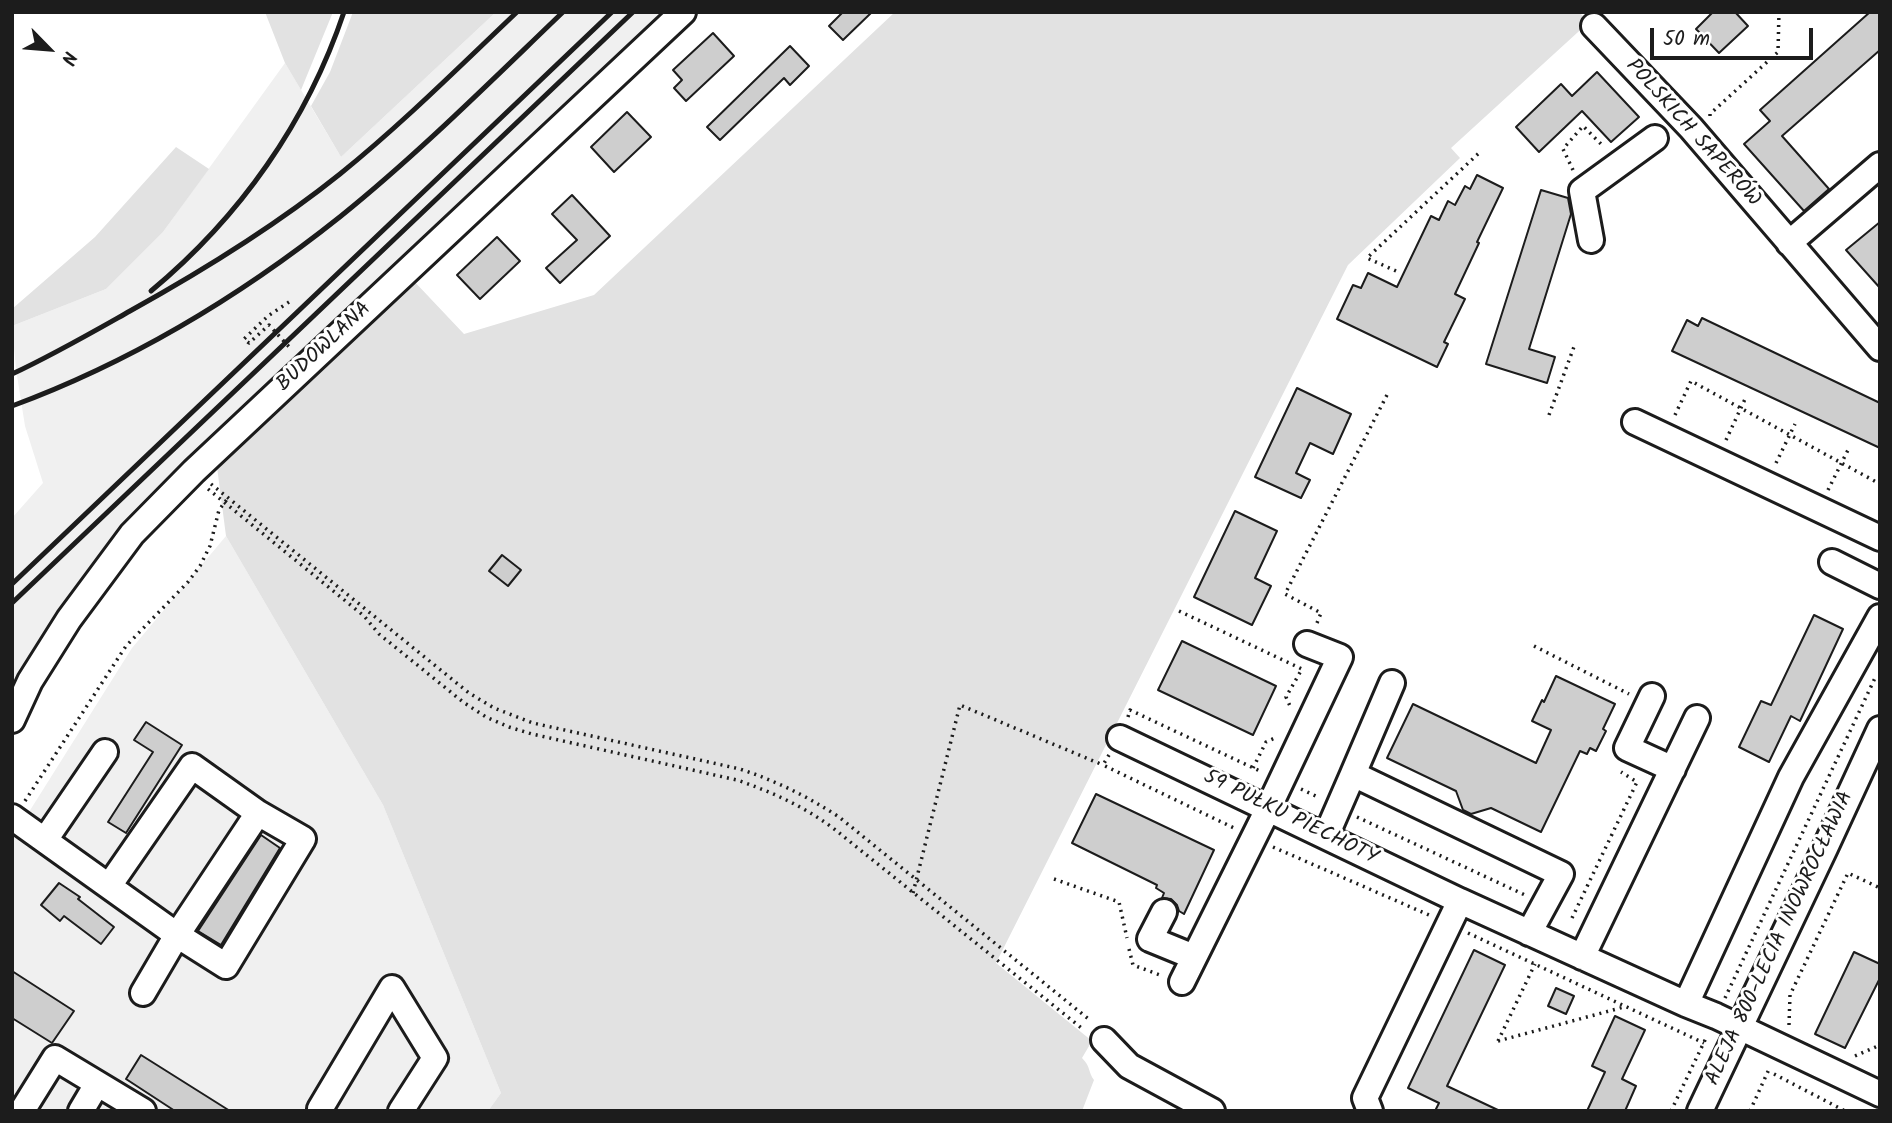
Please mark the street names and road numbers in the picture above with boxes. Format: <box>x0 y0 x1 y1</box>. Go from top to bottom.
street label: POLSKICH SAPERÓW <box>1619 55 1765 213</box>
street label: BUDOWLANA <box>273 298 377 398</box>
street label: 59 PUŁKU PIECHOTY <box>1199 766 1381 872</box>
street label: ALEJA 800-LECIA INOWROCŁAWIA <box>1702 788 1860 1090</box>

